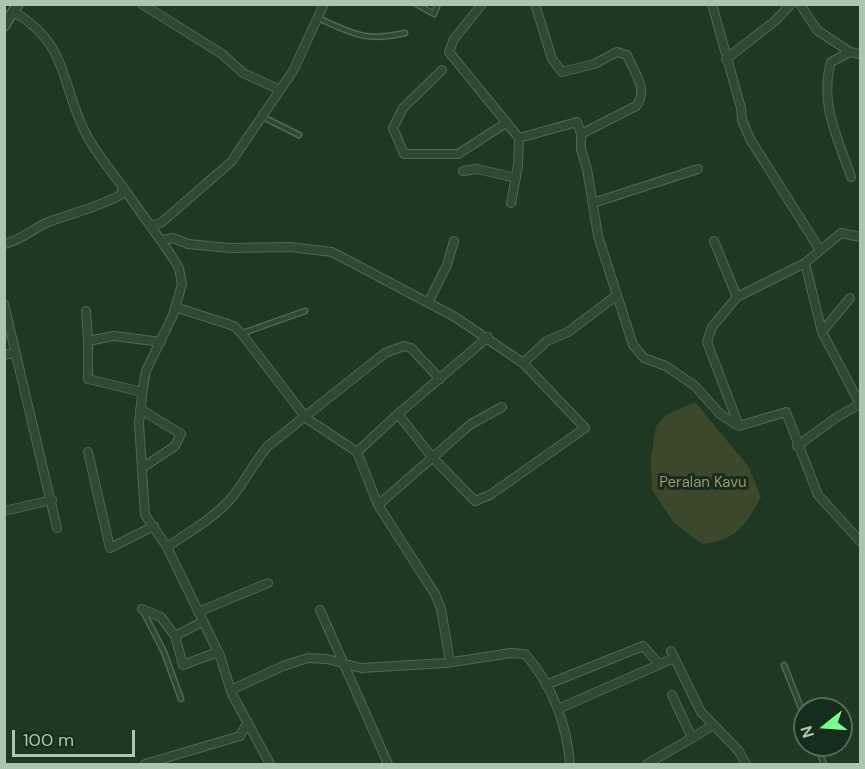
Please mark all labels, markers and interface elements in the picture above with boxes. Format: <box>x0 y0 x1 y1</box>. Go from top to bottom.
park label: Peralan Kavu <box>659 474 747 492</box>
north arrow <box>793 697 853 757</box>
scale bar <box>15 718 138 756</box>
text: N <box>795 723 819 740</box>
text: 100 m <box>23 728 74 752</box>

